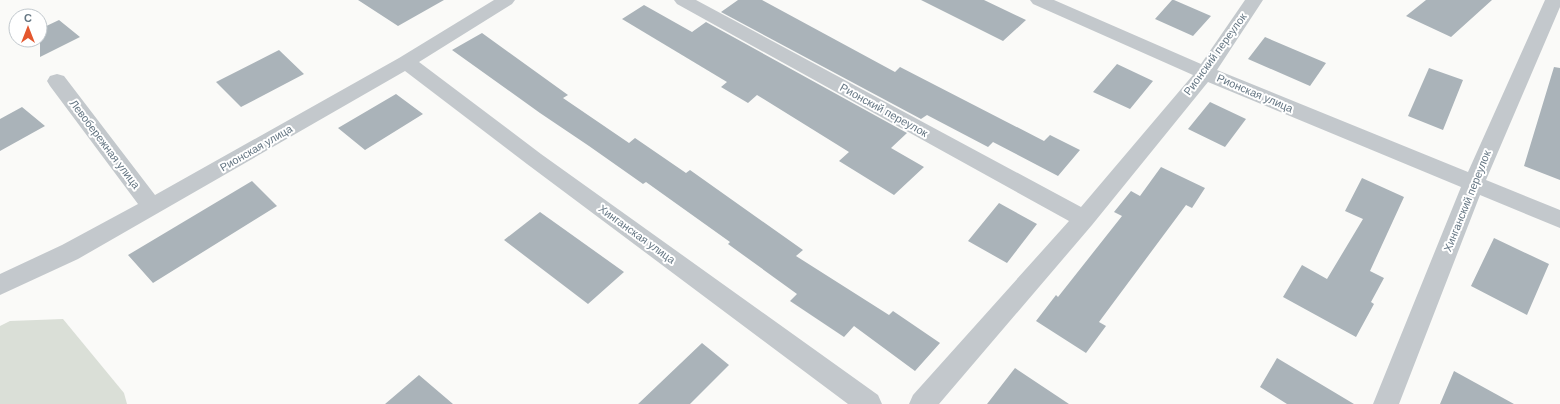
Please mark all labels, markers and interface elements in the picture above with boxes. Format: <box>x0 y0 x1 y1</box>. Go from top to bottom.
north arrow <box>8 8 48 48</box>
street label: Рионский переулок <box>1181 11 1249 97</box>
text: С <box>24 12 32 24</box>
street label: Рионская улица <box>1215 72 1296 115</box>
street label: Рионский переулок <box>838 81 930 139</box>
street label: Левобережная улица <box>68 97 143 192</box>
street label: Рионская улица <box>218 122 295 174</box>
street label: Хинганский переулок <box>1441 148 1493 253</box>
street label: Хинганская улица <box>596 202 678 266</box>

